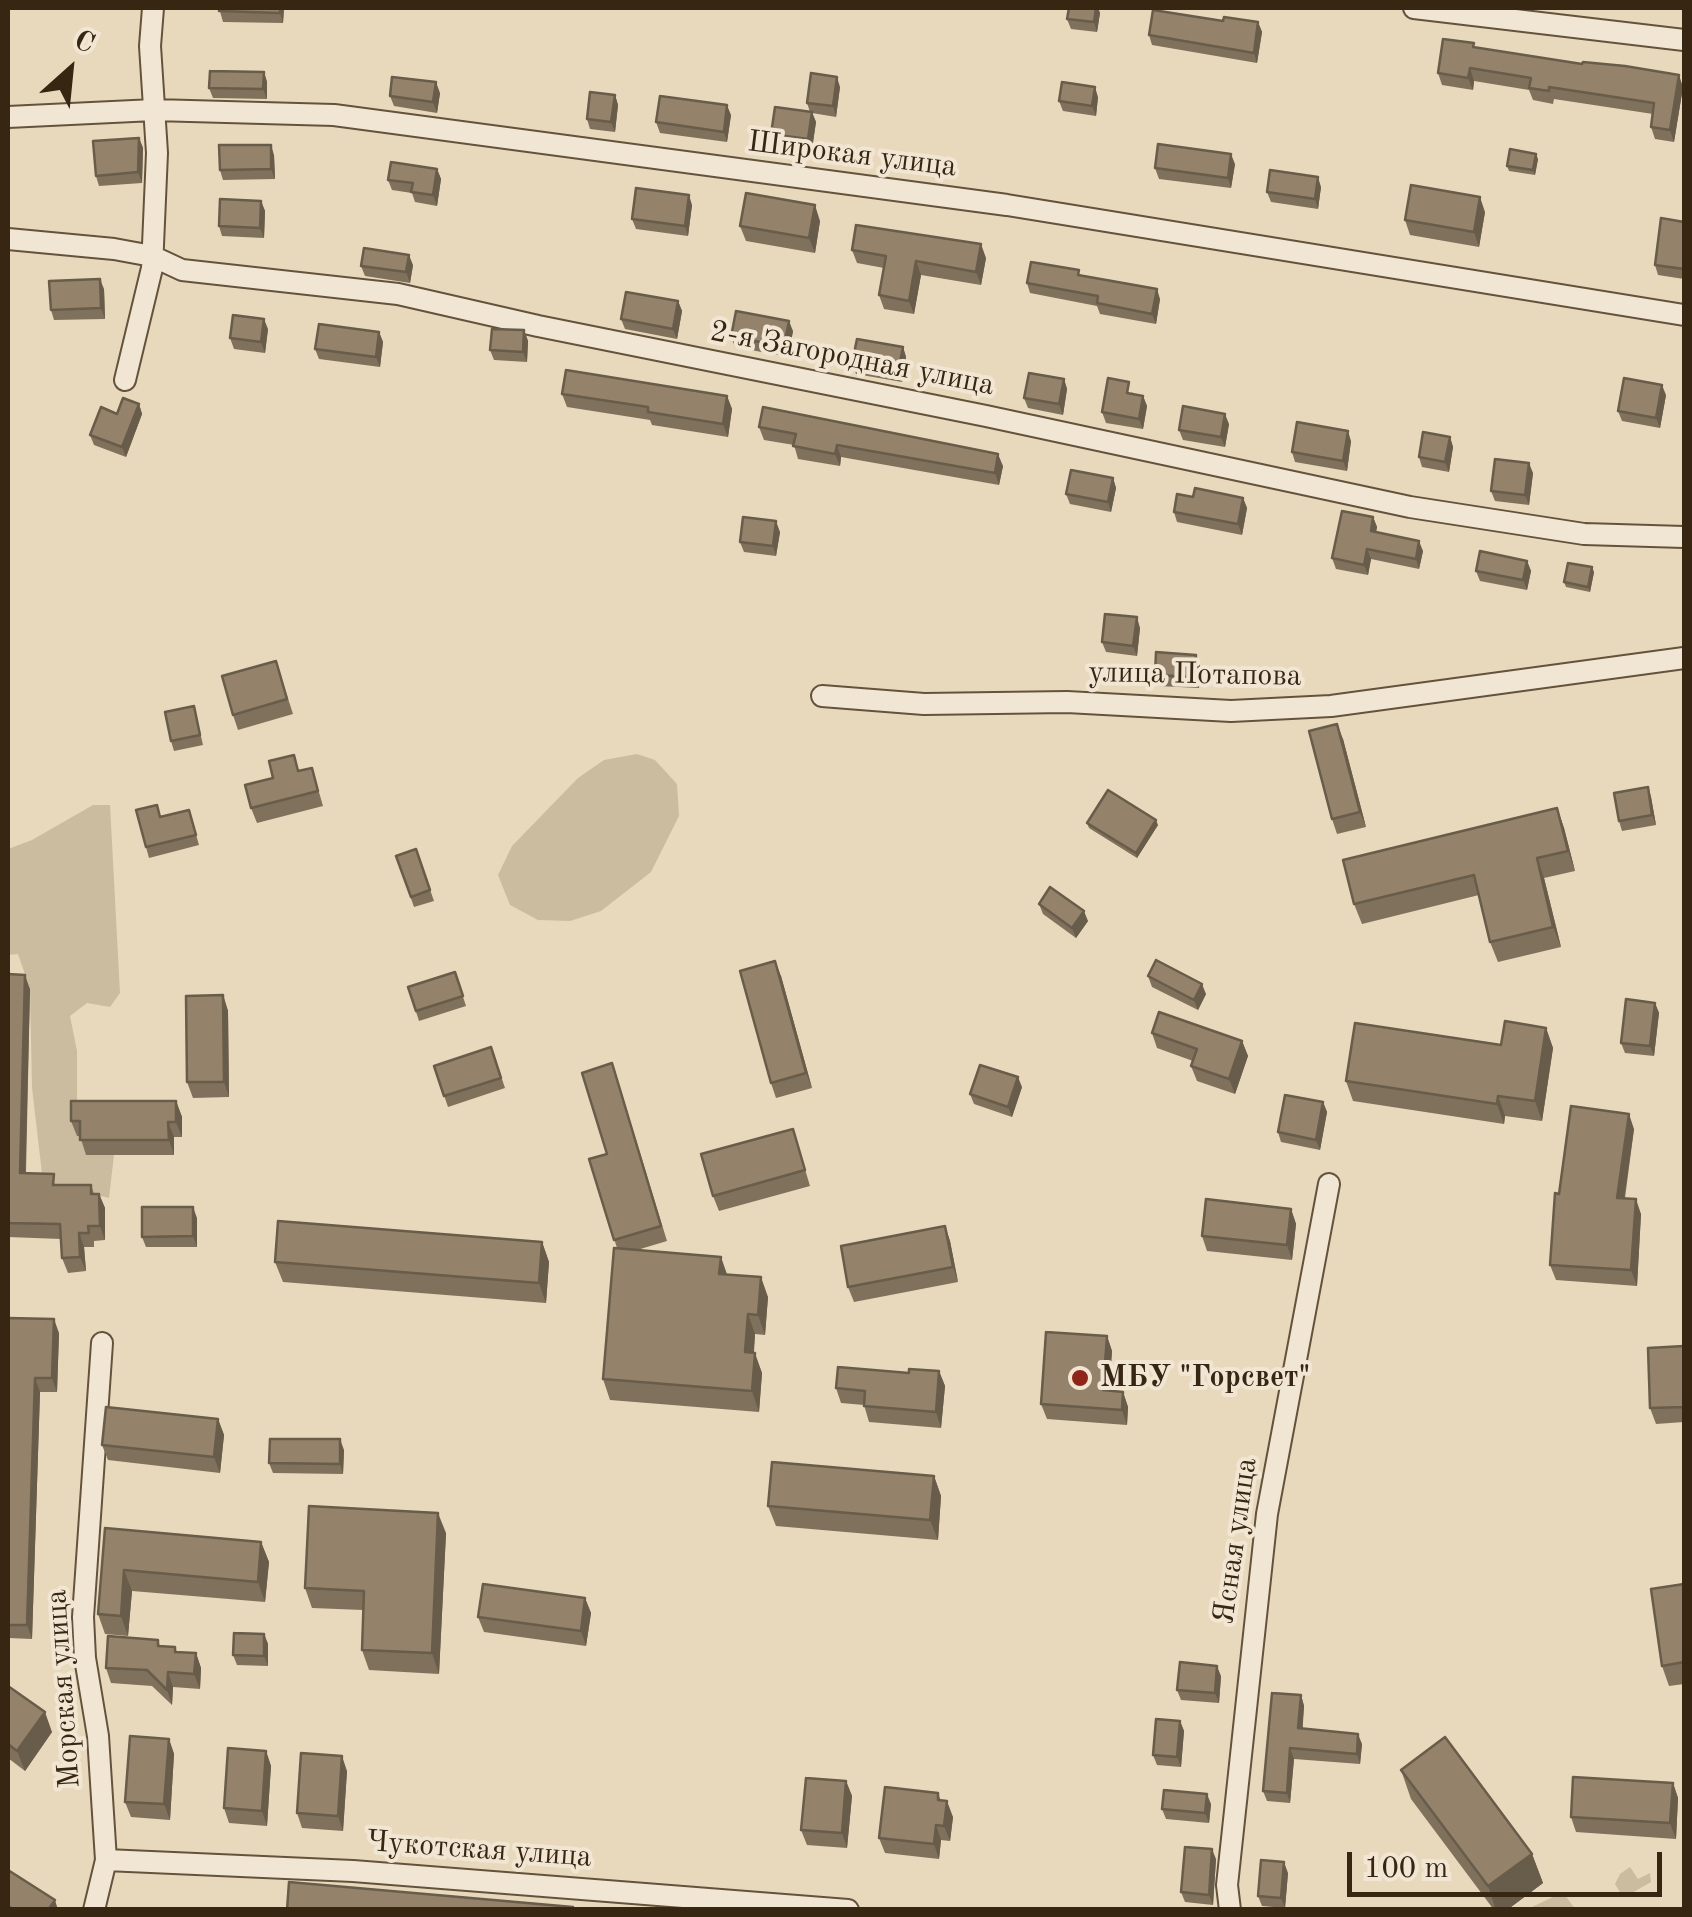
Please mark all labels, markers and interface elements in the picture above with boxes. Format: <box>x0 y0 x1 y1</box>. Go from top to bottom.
north arrow <box>20 20 120 120</box>
text: С <box>69 27 98 60</box>
street label: Широкая улица <box>745 124 959 186</box>
street label: 2-я Загородная улица <box>707 314 997 404</box>
street label: улица Потапова <box>1088 655 1302 695</box>
place label: МБУ "Горсвет" <box>1100 1360 1310 1396</box>
marker: МБУ "Горсвет" <box>1069 1367 1091 1389</box>
street label: Ясная улица <box>1207 1456 1265 1626</box>
street label: Морская улица <box>39 1588 89 1790</box>
street label: Чукотская улица <box>365 1824 593 1876</box>
scale bar <box>1352 1832 1667 1894</box>
text: 100 m <box>1364 1854 1448 1884</box>

